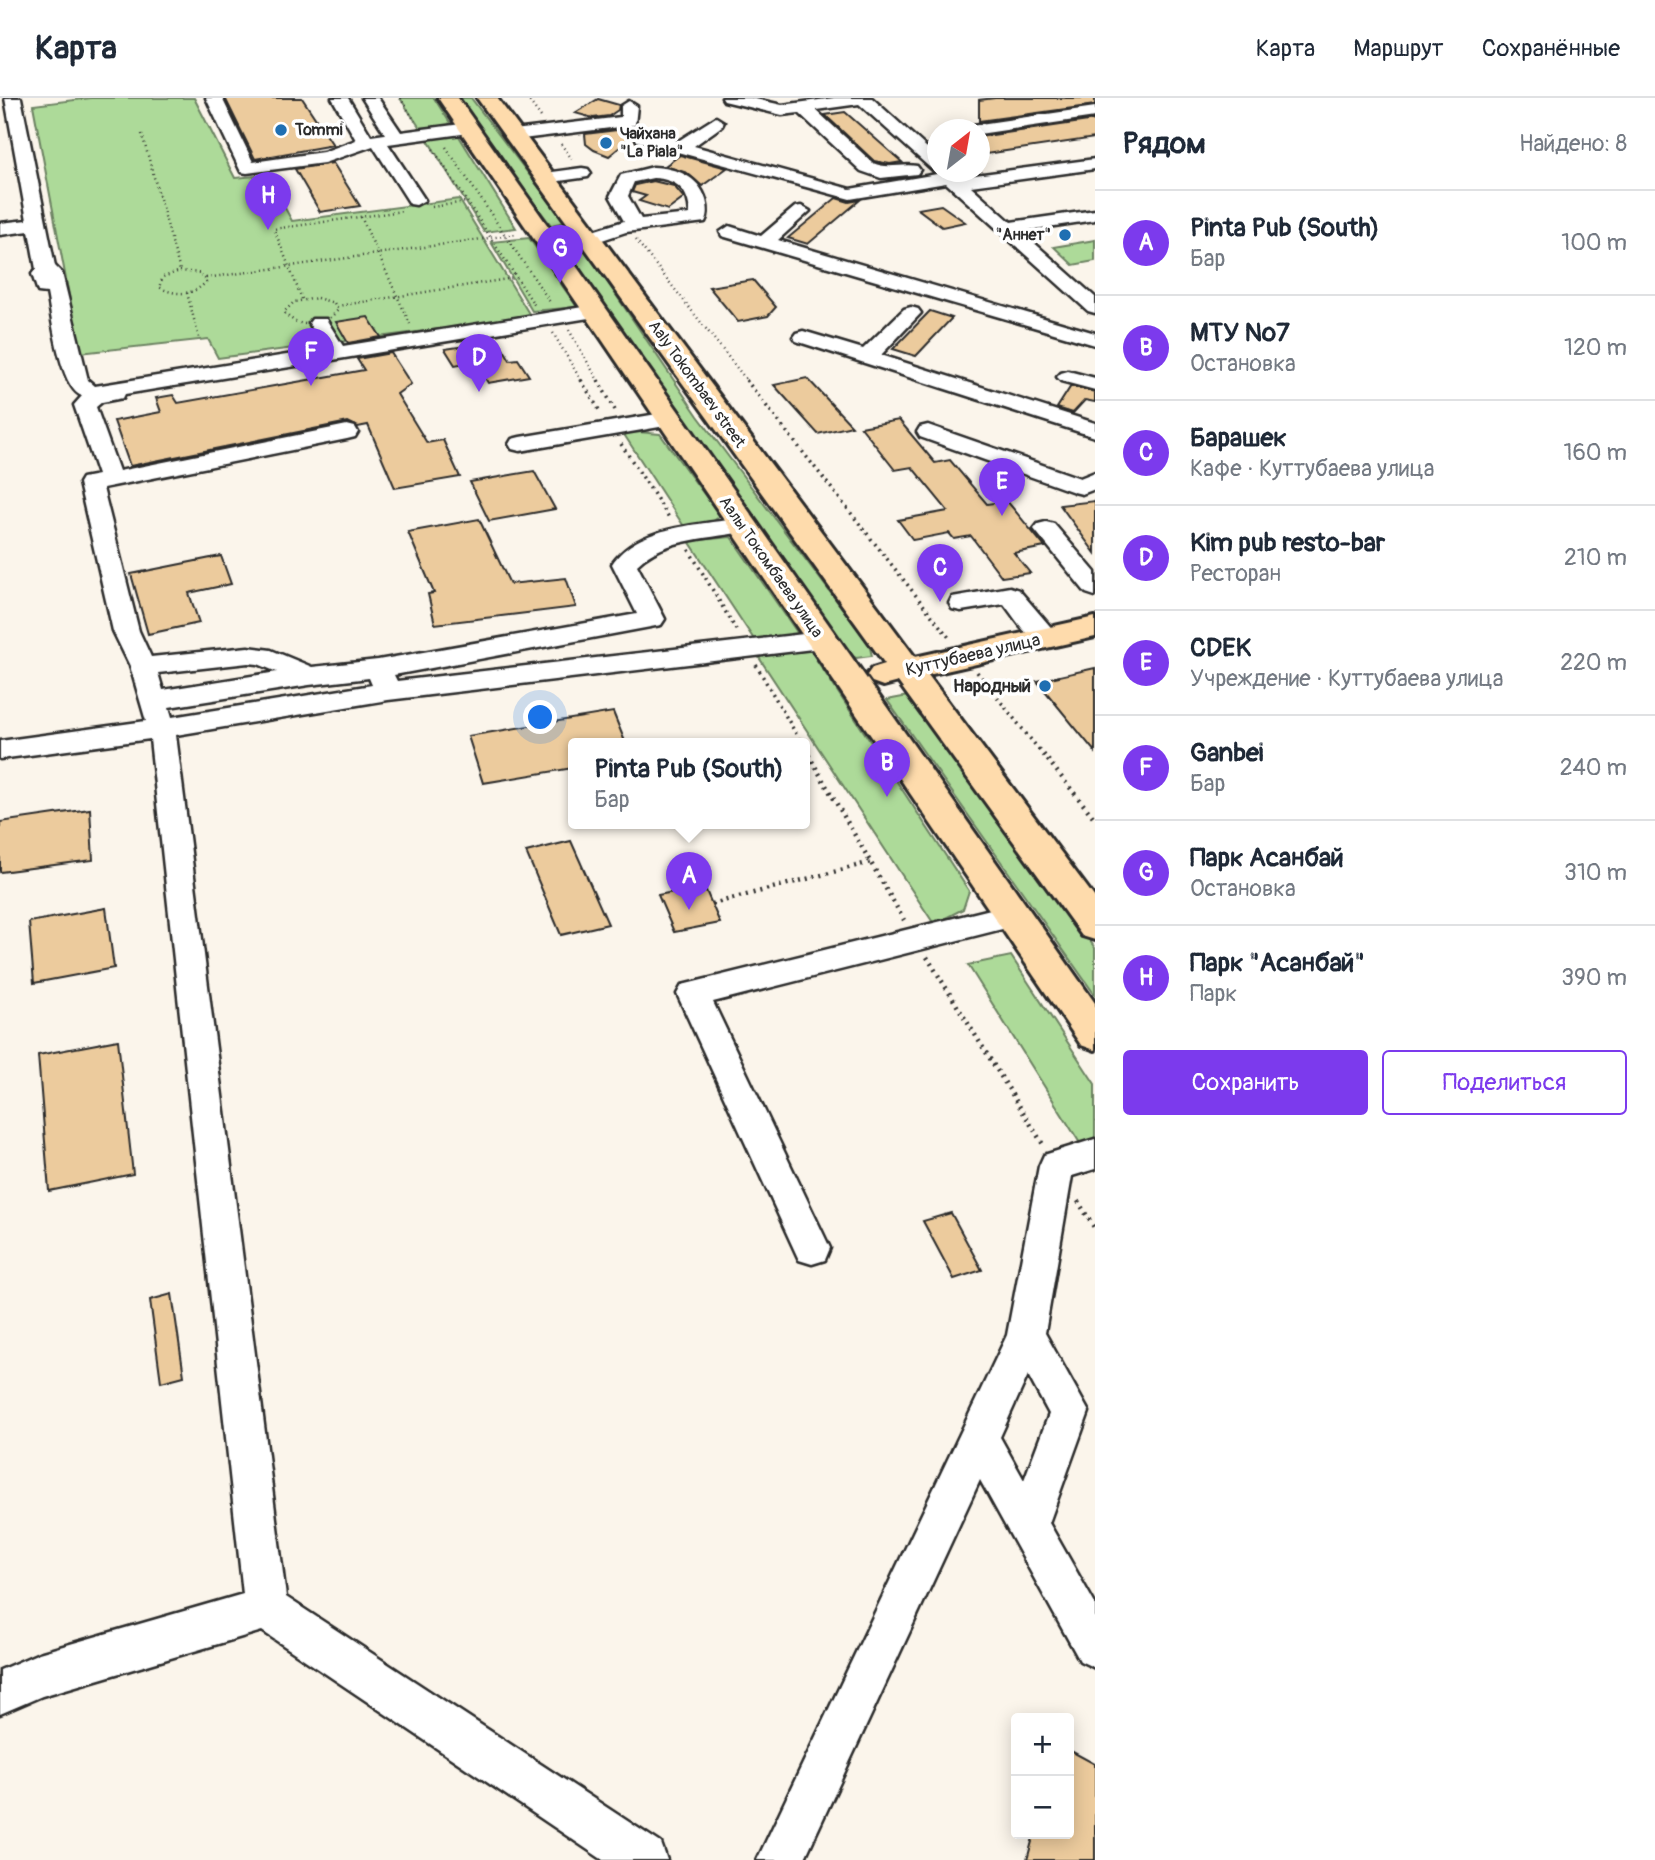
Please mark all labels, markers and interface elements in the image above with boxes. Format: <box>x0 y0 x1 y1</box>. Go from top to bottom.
text: Карта <box>35 28 117 69</box>
text: Карта <box>1256 34 1315 63</box>
text: Маршрут <box>1353 34 1444 63</box>
text: Сохранённые <box>1482 34 1620 63</box>
north arrow <box>927 119 990 182</box>
place label: Tommi <box>294 120 343 140</box>
marker: Tommi <box>273 122 289 138</box>
place label: Чайхана "La Piala" <box>620 124 683 162</box>
text: Рядом <box>1123 125 1206 162</box>
text: Найдено: 8 <box>1519 129 1627 158</box>
marker: Чайхана "La Piala" <box>598 135 614 151</box>
pin: H <box>245 172 291 230</box>
text: Pinta Pub (South) <box>1190 212 1380 244</box>
pin: G <box>537 225 583 283</box>
place label: "Аннет" <box>996 225 1051 245</box>
marker: "Аннет" <box>1057 227 1073 243</box>
text: A <box>1139 228 1153 257</box>
text: 100 m <box>1561 228 1627 257</box>
text: Бар <box>1190 244 1225 273</box>
street label: Aaly Tokombaev street <box>644 316 750 452</box>
text: МТУ №7 <box>1190 317 1290 349</box>
pin: F <box>288 328 334 386</box>
text: B <box>1139 333 1153 362</box>
text: 120 m <box>1564 333 1627 362</box>
pin: D <box>456 334 502 392</box>
text: Остановка <box>1190 349 1296 378</box>
text: Барашек <box>1190 422 1287 454</box>
text: C <box>1139 438 1153 467</box>
text: 160 m <box>1563 438 1627 467</box>
text: Кафе · Куттубаева улица <box>1190 454 1434 483</box>
pin: E <box>979 458 1025 516</box>
street label: Аалы Токомбаева улица <box>715 492 827 642</box>
text: Kim pub resto-bar <box>1190 527 1385 559</box>
text: D <box>1139 543 1153 572</box>
text: 210 m <box>1564 543 1627 572</box>
pin: C <box>917 544 963 602</box>
text: Ресторан <box>1190 559 1281 588</box>
street label: Куттубаева улица <box>904 628 1042 682</box>
text: CDEK <box>1190 632 1251 664</box>
text: E <box>1140 648 1152 677</box>
text: 220 m <box>1560 648 1627 677</box>
text: Учреждение · Куттубаева улица <box>1190 664 1503 693</box>
place label: Народный <box>953 675 1031 698</box>
marker: Народный <box>1037 678 1053 694</box>
your location <box>523 700 557 734</box>
text: Ganbei <box>1190 737 1263 769</box>
popup <box>568 738 810 829</box>
pin: B <box>864 739 910 797</box>
text: Pinta Pub (South) <box>594 753 784 785</box>
text: F <box>1139 753 1153 782</box>
text: 240 m <box>1560 753 1627 782</box>
text: Бар <box>1190 769 1225 798</box>
text: Бар <box>594 785 630 814</box>
text: Парк Асанбай <box>1190 842 1344 874</box>
pin: A <box>666 852 712 910</box>
text: G <box>1138 858 1154 887</box>
text: 310 m <box>1564 858 1627 887</box>
text: Остановка <box>1190 874 1296 903</box>
text: Парк "Асанбай" <box>1190 947 1365 979</box>
text: H <box>1139 963 1153 992</box>
text: 390 m <box>1561 963 1627 992</box>
text: Парк <box>1190 979 1237 1008</box>
button: Сохранить <box>1123 1050 1368 1115</box>
button: Поделиться <box>1382 1050 1627 1115</box>
map controls <box>1011 1713 1074 1839</box>
button: + <box>1011 1713 1074 1776</box>
button: − <box>1011 1776 1074 1839</box>

